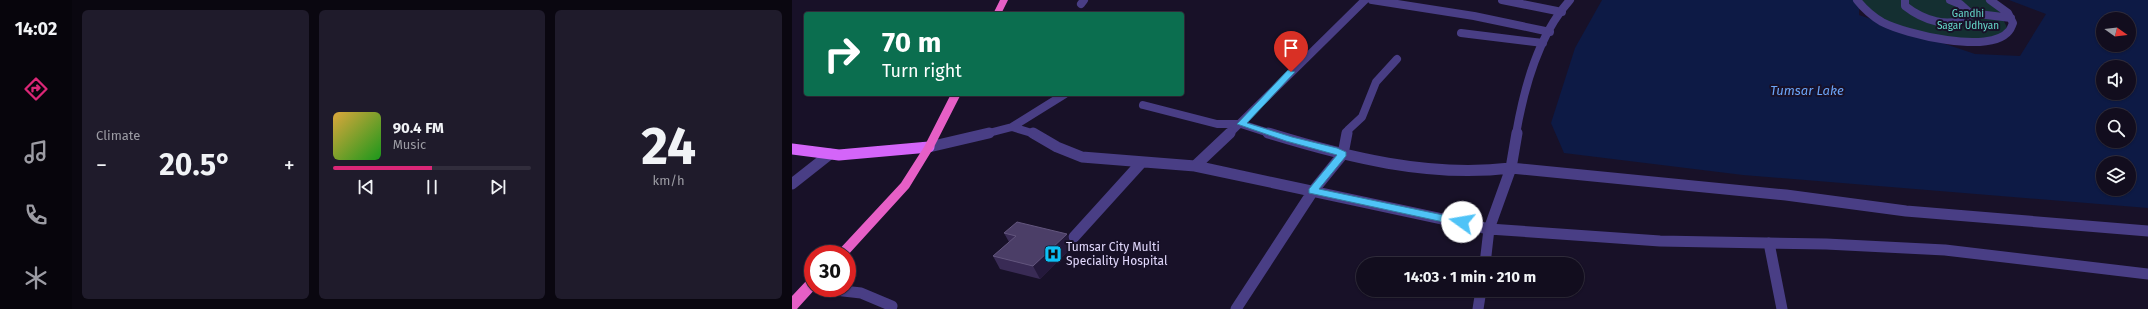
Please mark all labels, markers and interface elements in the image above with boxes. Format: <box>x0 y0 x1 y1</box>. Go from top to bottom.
park label: Gandhi Sagar Udhyan <box>1937 8 1999 32</box>
north arrow <box>2096 12 2136 52</box>
map controls <box>2096 12 2136 196</box>
text: 14:02 <box>15 18 57 40</box>
text: 70 m <box>882 26 941 59</box>
icon: right <box>816 28 868 80</box>
pin <box>1274 31 1308 72</box>
icon: arrive <box>1280 37 1302 59</box>
text: Turn right <box>882 60 962 82</box>
button: sound <box>2096 60 2136 100</box>
icon: directions <box>22 75 50 103</box>
water label: Tumsar Lake <box>1770 83 1844 98</box>
button: search <box>2096 108 2136 148</box>
text: 24 <box>641 115 696 178</box>
text: 90.4 FM <box>393 119 444 137</box>
text: Climate <box>96 128 140 143</box>
text: Music <box>393 137 426 152</box>
icon: music <box>22 138 50 166</box>
text: 20.5° <box>159 147 231 183</box>
text: − <box>96 152 107 179</box>
text: + <box>284 152 295 179</box>
button: layers <box>2096 156 2136 196</box>
text: km/h <box>653 173 685 188</box>
icon: previous <box>355 176 377 198</box>
icon: pause <box>421 176 443 198</box>
icon: next <box>487 176 509 198</box>
icon: phone <box>22 201 50 229</box>
position arrow <box>1441 201 1483 243</box>
place label: Tumsar City Multi Speciality Hospital <box>1066 240 1168 268</box>
hospital icon: Tumsar City Multi Speciality Hospital <box>1043 244 1063 264</box>
speed limit sign: 30 <box>804 245 856 297</box>
icon: climate <box>22 264 50 292</box>
text: 14:03 · 1 min · 210 m <box>1404 268 1536 286</box>

